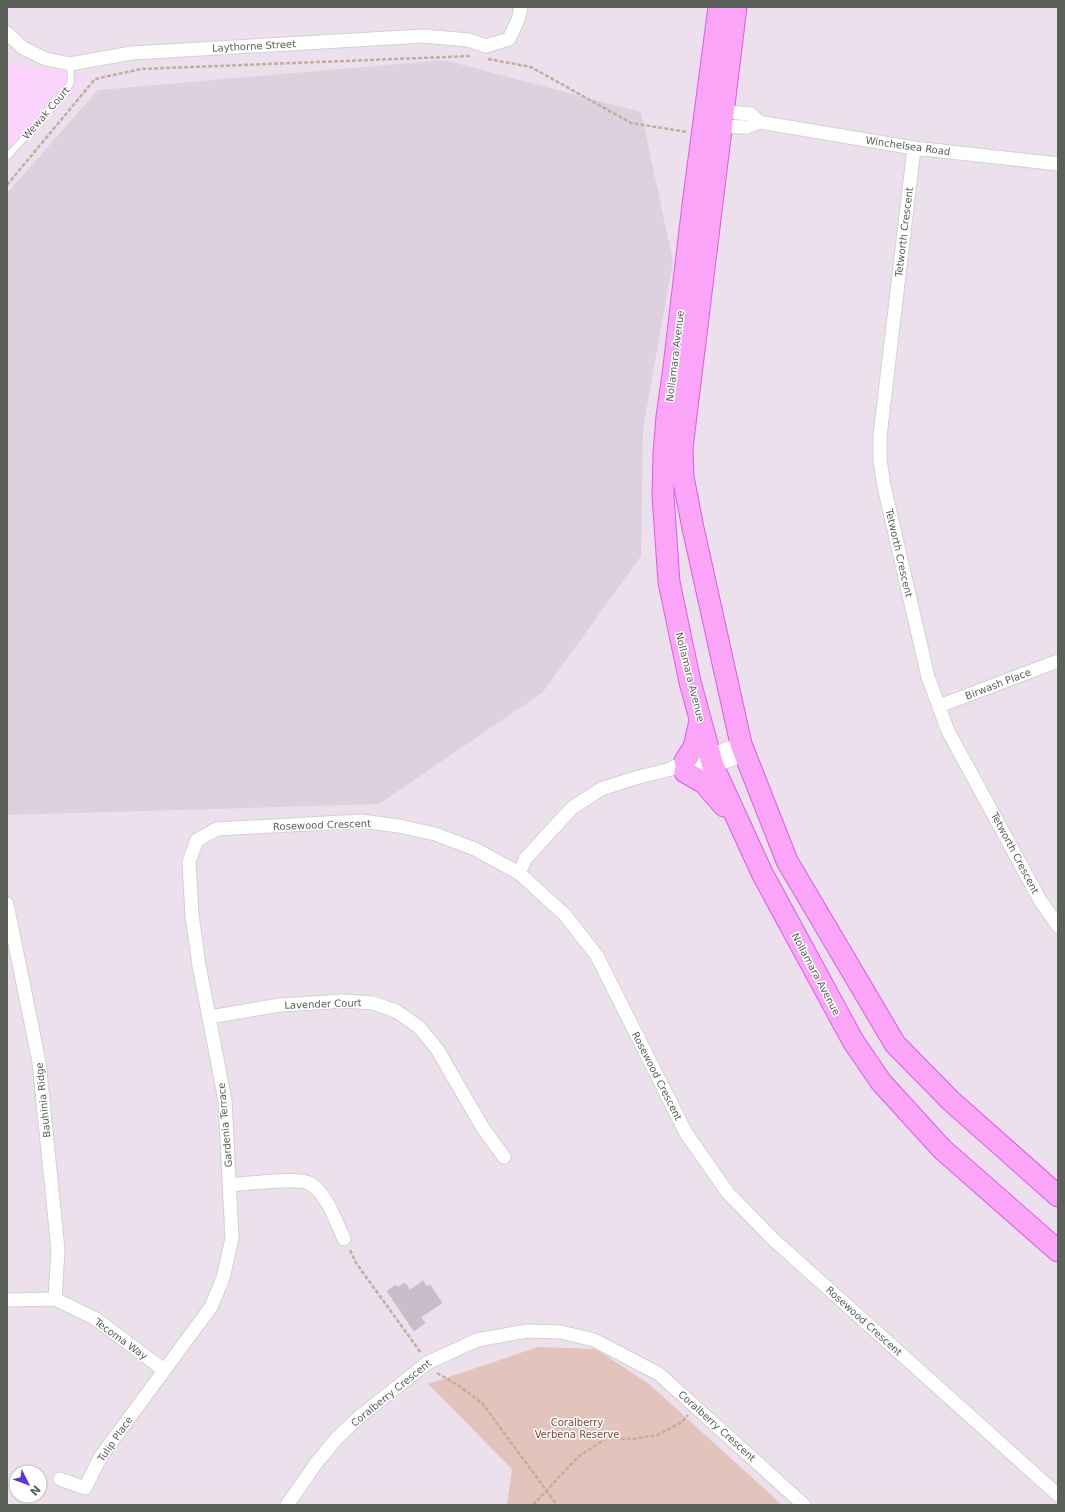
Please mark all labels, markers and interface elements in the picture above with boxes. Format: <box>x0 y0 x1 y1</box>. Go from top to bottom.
street label: Laythorne Street <box>212 38 296 54</box>
street label: Wewak Court <box>20 84 72 142</box>
street label: Winchelsea Road <box>865 135 951 157</box>
street label: Tetworth Crescent <box>893 186 915 279</box>
street label: Nollamara Avenue <box>664 310 686 402</box>
street label: Tetworth Crescent <box>883 507 915 598</box>
street label: Nollamara Avenue <box>674 631 706 723</box>
street label: Birwash Place <box>964 666 1032 702</box>
street label: Tetworth Crescent <box>988 810 1041 896</box>
street label: Rosewood Crescent <box>273 818 371 832</box>
street label: Nollamara Avenue <box>790 931 842 1017</box>
street label: Lavender Court <box>284 997 362 1011</box>
street label: Rosewood Crescent <box>630 1030 684 1122</box>
street label: Bauhinia Ridge <box>34 1062 52 1138</box>
street label: Gardenia Terrace <box>216 1082 234 1168</box>
street label: Rosewood Crescent <box>824 1284 904 1358</box>
street label: Tecoma Way <box>92 1316 150 1362</box>
street label: Coralberry Crescent <box>349 1357 433 1429</box>
street label: Coralberry Crescent <box>676 1388 758 1464</box>
street label: Tulip Place <box>95 1414 135 1465</box>
park label: Coralberry Verbena Reserve <box>535 1417 619 1440</box>
north arrow <box>8 1464 48 1504</box>
text: N <box>27 1483 43 1498</box>

